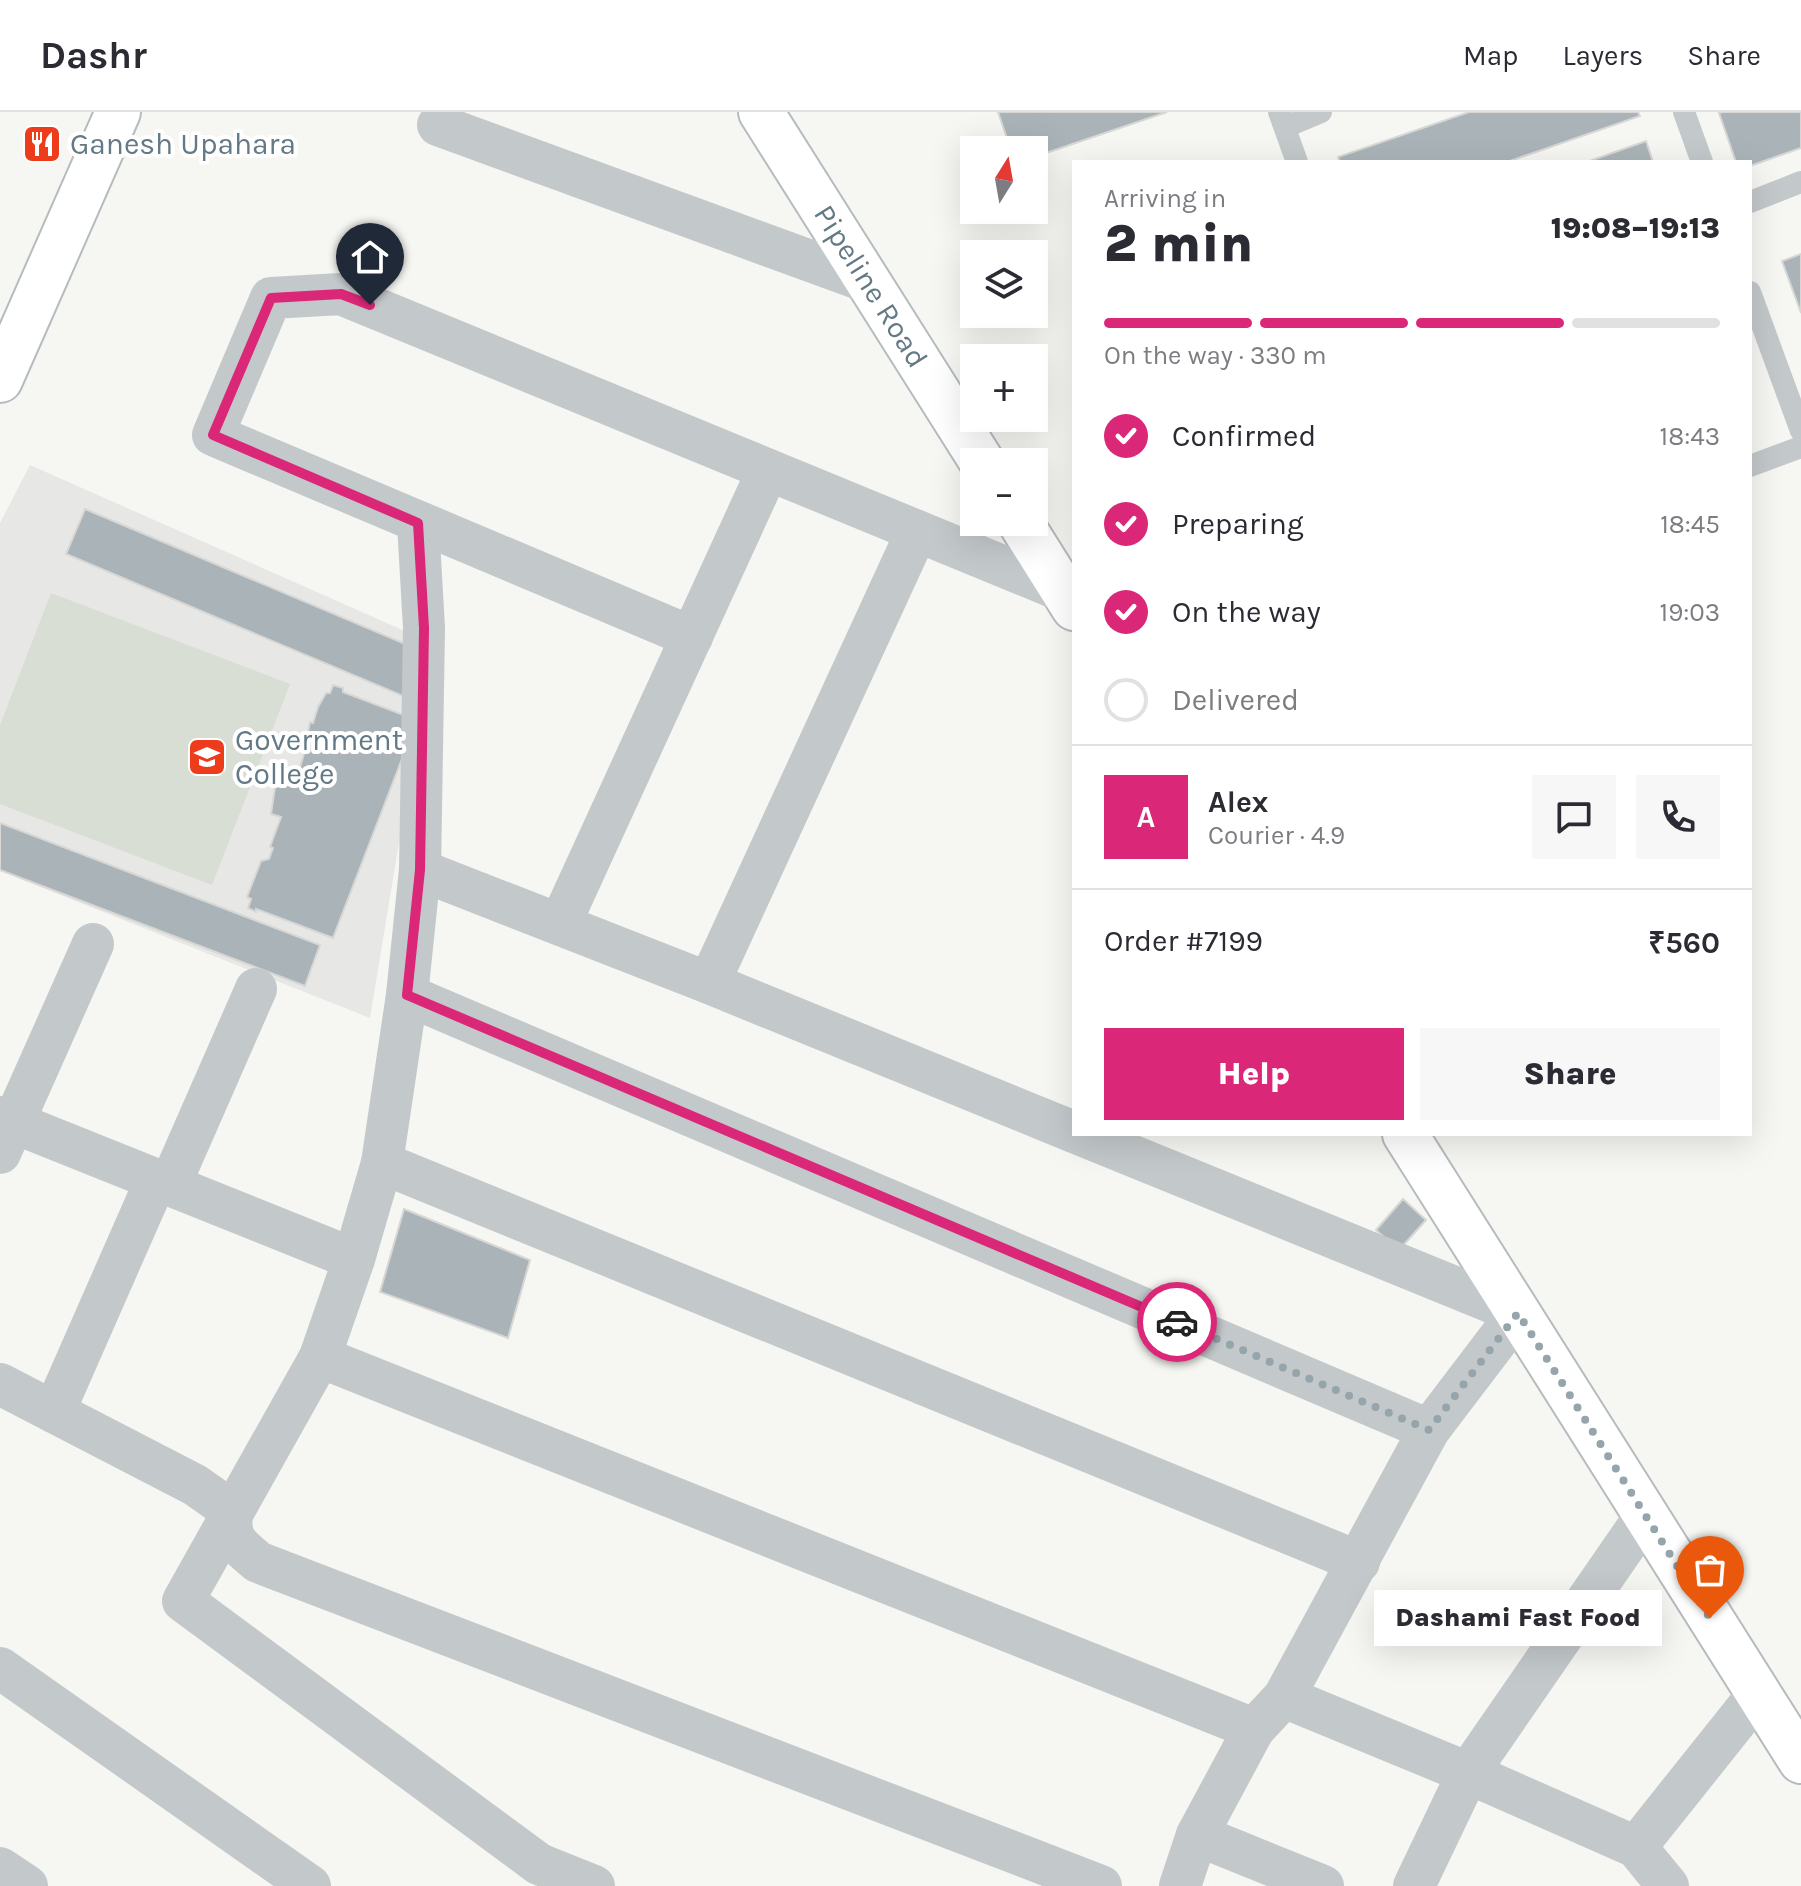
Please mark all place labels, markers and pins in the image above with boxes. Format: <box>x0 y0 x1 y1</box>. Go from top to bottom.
restaurant icon: Ganesh Upahara <box>21 123 63 165</box>
place label: Ganesh Upahara <box>70 126 296 162</box>
pin <box>336 223 404 305</box>
place label: Government College <box>235 722 403 792</box>
school or university icon: Government College <box>186 736 228 778</box>
pin <box>1676 1536 1744 1618</box>
callout: Dashami Fast Food <box>1374 1590 1662 1646</box>

